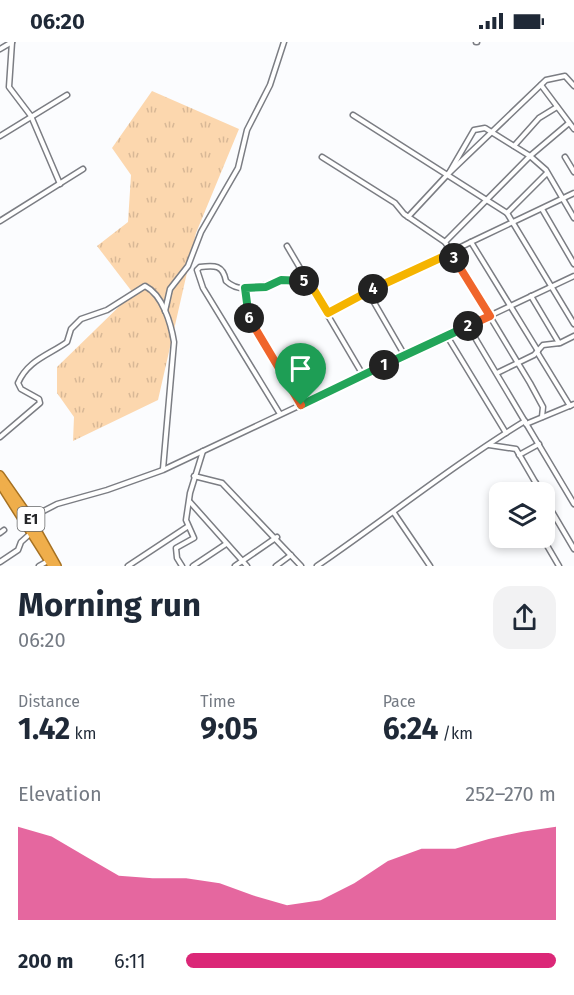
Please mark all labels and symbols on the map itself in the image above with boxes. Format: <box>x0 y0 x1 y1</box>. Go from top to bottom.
pin: 3 <box>439 243 469 273</box>
pin: 5 <box>289 266 319 296</box>
pin: 4 <box>358 274 388 304</box>
pin: 6 <box>234 303 264 333</box>
pin: 2 <box>453 311 483 341</box>
pin <box>275 343 326 405</box>
pin: 1 <box>369 350 399 380</box>
road number: E1 <box>18 507 44 531</box>

